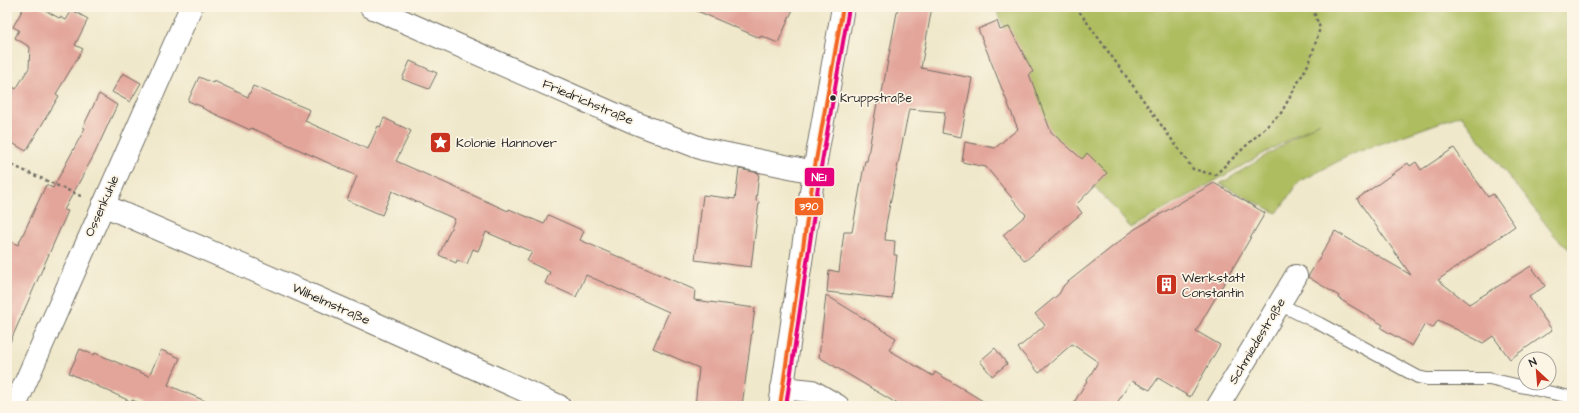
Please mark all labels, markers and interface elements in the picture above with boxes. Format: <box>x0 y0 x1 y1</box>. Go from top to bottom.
street label: Friedrichstraße <box>540 75 636 129</box>
place label: Kruppstraße <box>840 90 912 107</box>
marker: Kruppstraße <box>828 93 838 103</box>
place icon: Kolonie Hannover <box>427 130 453 156</box>
place label: Kolonie Hannover <box>456 134 557 152</box>
line badge: NE1 <box>804 167 835 187</box>
text: NE1 <box>812 170 827 185</box>
street label: Ossenkuhle <box>80 172 124 240</box>
line badge: 390 <box>794 197 824 216</box>
text: 390 <box>799 199 818 214</box>
place label: Werkstatt Constantin <box>1182 269 1246 302</box>
building icon: Werkstatt Constantin <box>1154 272 1180 298</box>
street label: Wilhelmstraße <box>289 279 373 329</box>
street label: Schmiedestraße <box>1224 294 1290 388</box>
north arrow <box>1517 351 1557 391</box>
text: N <box>1526 354 1539 371</box>

